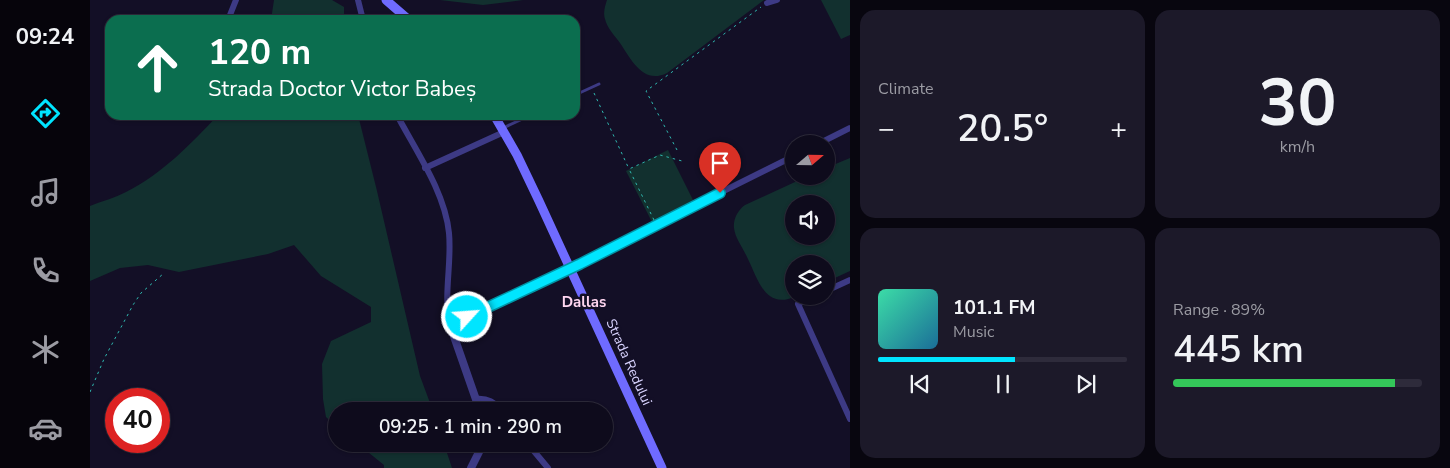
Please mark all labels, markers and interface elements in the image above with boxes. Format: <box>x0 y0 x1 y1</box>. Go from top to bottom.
text: 09:24 <box>16 22 74 52</box>
text: 120 m <box>208 29 311 76</box>
icon: ahead <box>125 35 190 100</box>
text: 30 <box>1258 59 1337 148</box>
text: Strada Doctor Victor Babeș <box>208 74 476 104</box>
text: Climate <box>878 78 933 100</box>
icon: directions <box>28 96 63 131</box>
text: 20.5° <box>957 103 1048 154</box>
text: − <box>878 110 895 148</box>
text: + <box>1110 110 1127 148</box>
north arrow <box>785 135 835 185</box>
map controls <box>785 135 835 305</box>
text: km/h <box>1280 136 1315 158</box>
pin <box>699 142 741 193</box>
icon: arrive <box>706 149 734 177</box>
icon: music <box>28 175 63 210</box>
button: sound <box>785 195 835 245</box>
icon: phone <box>28 253 63 288</box>
button: layers <box>785 255 835 305</box>
position arrow <box>440 290 492 342</box>
district label: Dallas <box>562 292 606 312</box>
text: 101.1 FM <box>953 295 1036 321</box>
text: Range · 89% <box>1173 299 1265 321</box>
street label: Strada Redului <box>601 316 657 408</box>
text: Music <box>953 321 994 343</box>
text: 445 km <box>1173 324 1304 375</box>
icon: climate <box>28 332 63 367</box>
icon: previous <box>906 370 934 398</box>
icon: pause <box>989 370 1017 398</box>
icon: next <box>1072 370 1100 398</box>
speed limit sign: 40 <box>105 388 170 453</box>
icon: car <box>28 411 63 446</box>
text: 09:25 · 1 min · 290 m <box>379 414 562 440</box>

